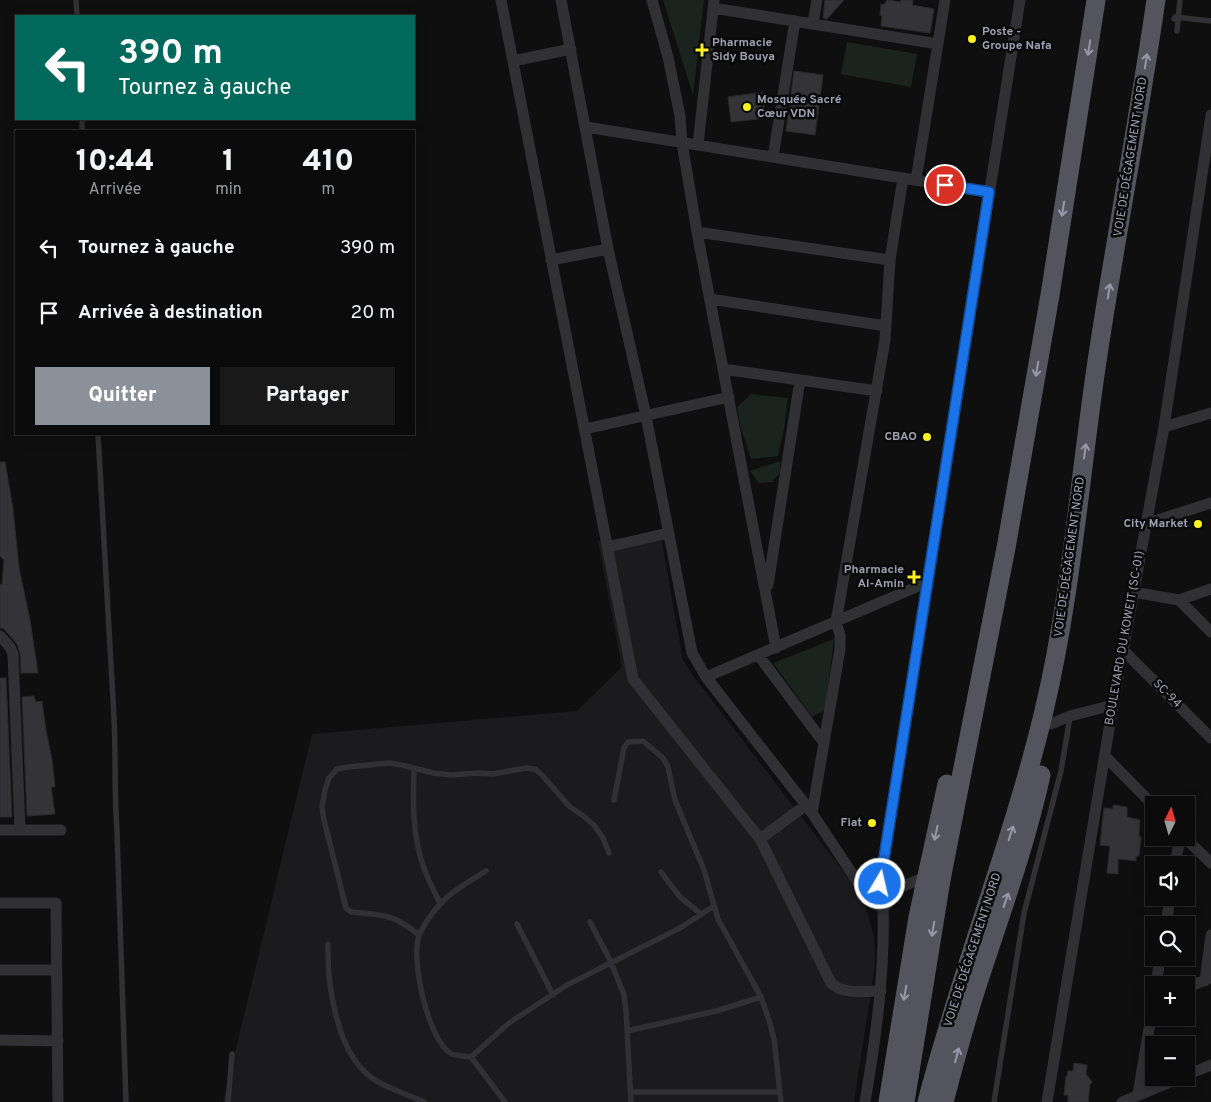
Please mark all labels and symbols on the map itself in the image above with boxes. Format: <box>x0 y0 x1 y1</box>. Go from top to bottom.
place label: Poste - Groupe Nafa <box>982 24 1052 54</box>
marker: Poste - Groupe Nafa <box>966 33 978 45</box>
place label: Pharmacie Sidy Bouya <box>712 35 775 65</box>
one-way arrow <box>1083 40 1093 56</box>
marker: Pharmacie Sidy Bouya <box>696 44 708 56</box>
one-way arrow <box>1142 54 1152 70</box>
street label: VOIE DE DÉGAGEMENT NORD <box>1110 76 1152 238</box>
place label: Mosquée Sacré Cœur VDN <box>757 92 842 122</box>
marker: Mosquée Sacré Cœur VDN <box>741 101 753 113</box>
pin <box>924 164 966 206</box>
one-way arrow <box>1058 200 1068 216</box>
one-way arrow <box>1104 283 1114 299</box>
one-way arrow <box>1031 361 1041 377</box>
place label: CBAO <box>884 429 917 445</box>
marker: CBAO <box>921 431 933 443</box>
one-way arrow <box>1080 444 1090 460</box>
street label: VOIE DE DÉGAGEMENT NORD <box>1051 476 1089 638</box>
place label: City Market <box>1123 516 1188 532</box>
marker: City Market <box>1192 518 1204 530</box>
street label: BOULEVARD DU KOWEIT (SC-01) <box>1102 549 1148 727</box>
place label: Pharmacie Al-Amin <box>844 562 904 592</box>
marker: Pharmacie Al-Amin <box>908 571 920 583</box>
street label: SC-94 <box>1149 676 1185 712</box>
north arrow <box>1145 796 1195 846</box>
place label: Fiat <box>840 815 862 831</box>
marker: Fiat <box>866 817 878 829</box>
one-way arrow <box>931 825 940 841</box>
one-way arrow <box>1006 826 1016 842</box>
position arrow <box>853 857 905 909</box>
street label: VOIE DE DÉGAGEMENT NORD <box>940 871 1006 1029</box>
one-way arrow <box>1002 893 1011 908</box>
one-way arrow <box>927 920 937 936</box>
one-way arrow <box>900 984 910 1000</box>
one-way arrow <box>953 1047 962 1063</box>

